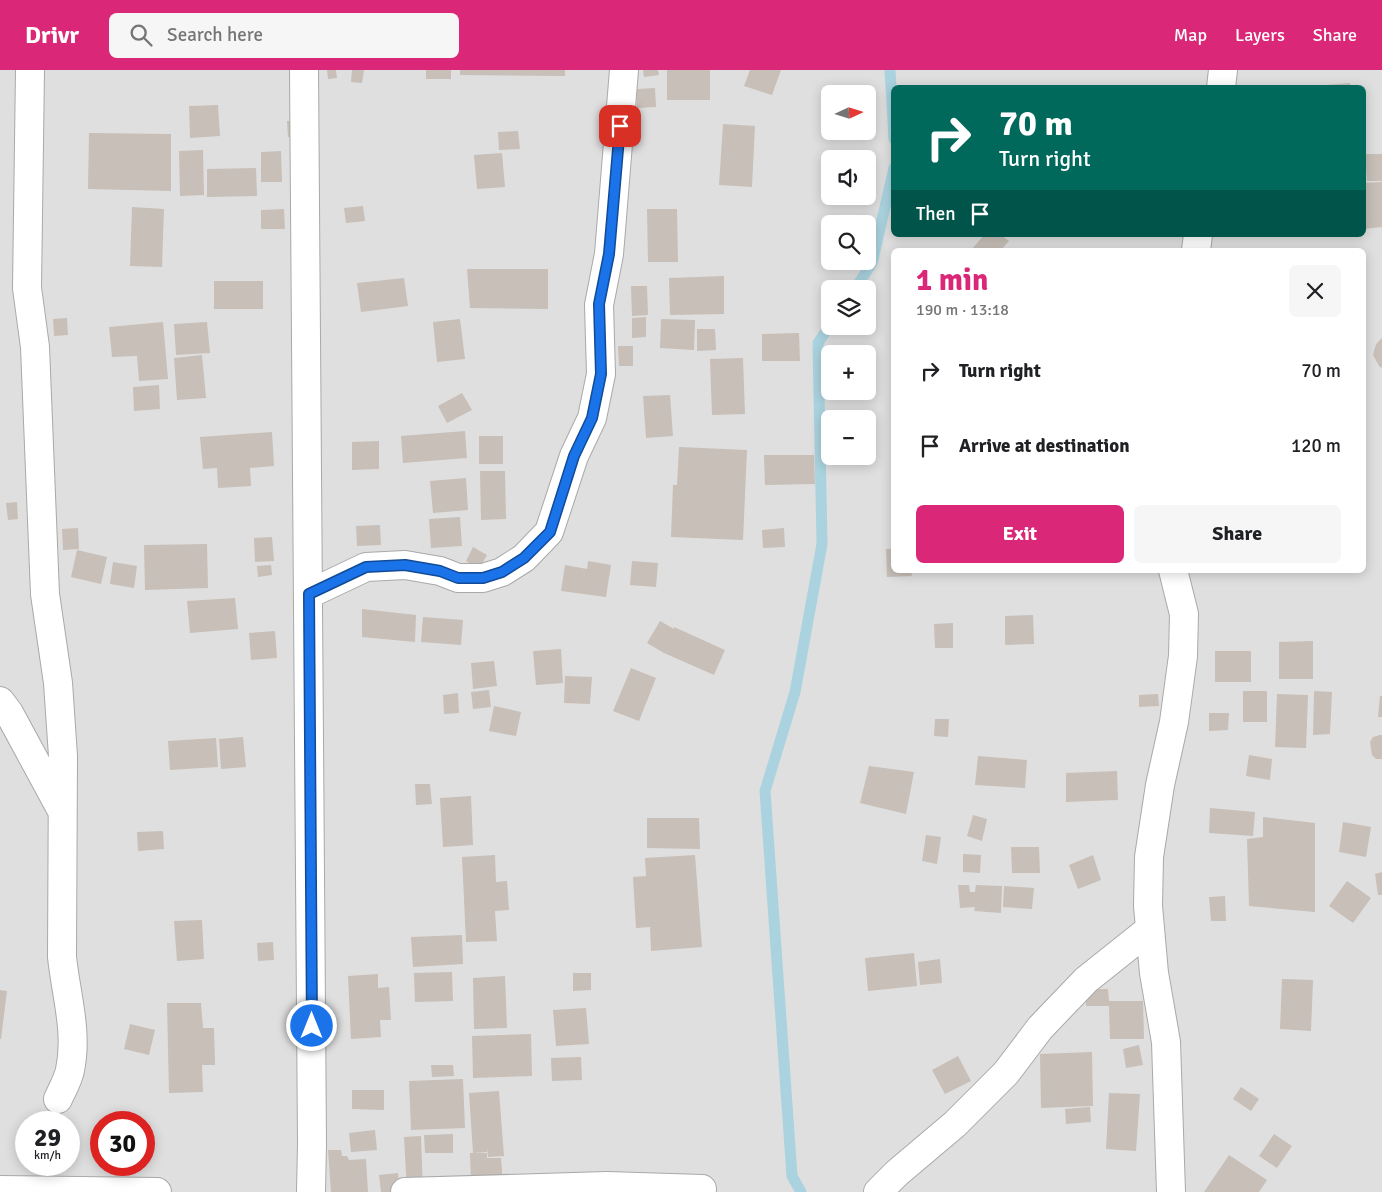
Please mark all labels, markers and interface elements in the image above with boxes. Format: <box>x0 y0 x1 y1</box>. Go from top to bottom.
search box <box>109 13 459 58</box>
text: Drivr <box>25 20 79 50</box>
icon: search <box>127 21 155 49</box>
text: Search here <box>167 23 263 47</box>
text: Map <box>1174 24 1207 46</box>
text: Layers <box>1235 24 1285 46</box>
text: Share <box>1313 24 1357 46</box>
north arrow <box>821 85 876 140</box>
map controls <box>821 85 876 465</box>
text: 70 m <box>999 102 1073 145</box>
pin <box>599 105 641 147</box>
icon: right <box>916 105 981 170</box>
icon: arrive <box>606 112 634 140</box>
text: Turn right <box>999 145 1091 172</box>
button: sound <box>821 150 876 205</box>
icon: arrive <box>966 200 994 228</box>
text: Then <box>916 202 956 226</box>
button: search <box>821 215 876 270</box>
text: 1 min <box>916 262 988 299</box>
button: close <box>1289 265 1341 317</box>
button: layers <box>821 280 876 335</box>
text: 190 m · 13:18 <box>916 300 1009 320</box>
button: + <box>821 345 876 400</box>
icon: right <box>916 357 944 385</box>
text: Turn right <box>959 359 1041 383</box>
text: 70 m <box>1301 359 1341 383</box>
button: − <box>821 410 876 465</box>
icon: arrive <box>916 432 944 460</box>
text: Arrive at destination <box>959 434 1130 458</box>
text: 120 m <box>1291 434 1341 458</box>
button: Exit <box>916 505 1124 563</box>
button: Share <box>1134 505 1341 563</box>
position arrow <box>285 999 337 1051</box>
speed limit sign: 30 <box>90 1111 155 1176</box>
text: 29 <box>34 1122 61 1153</box>
text: km/h <box>34 1148 61 1163</box>

